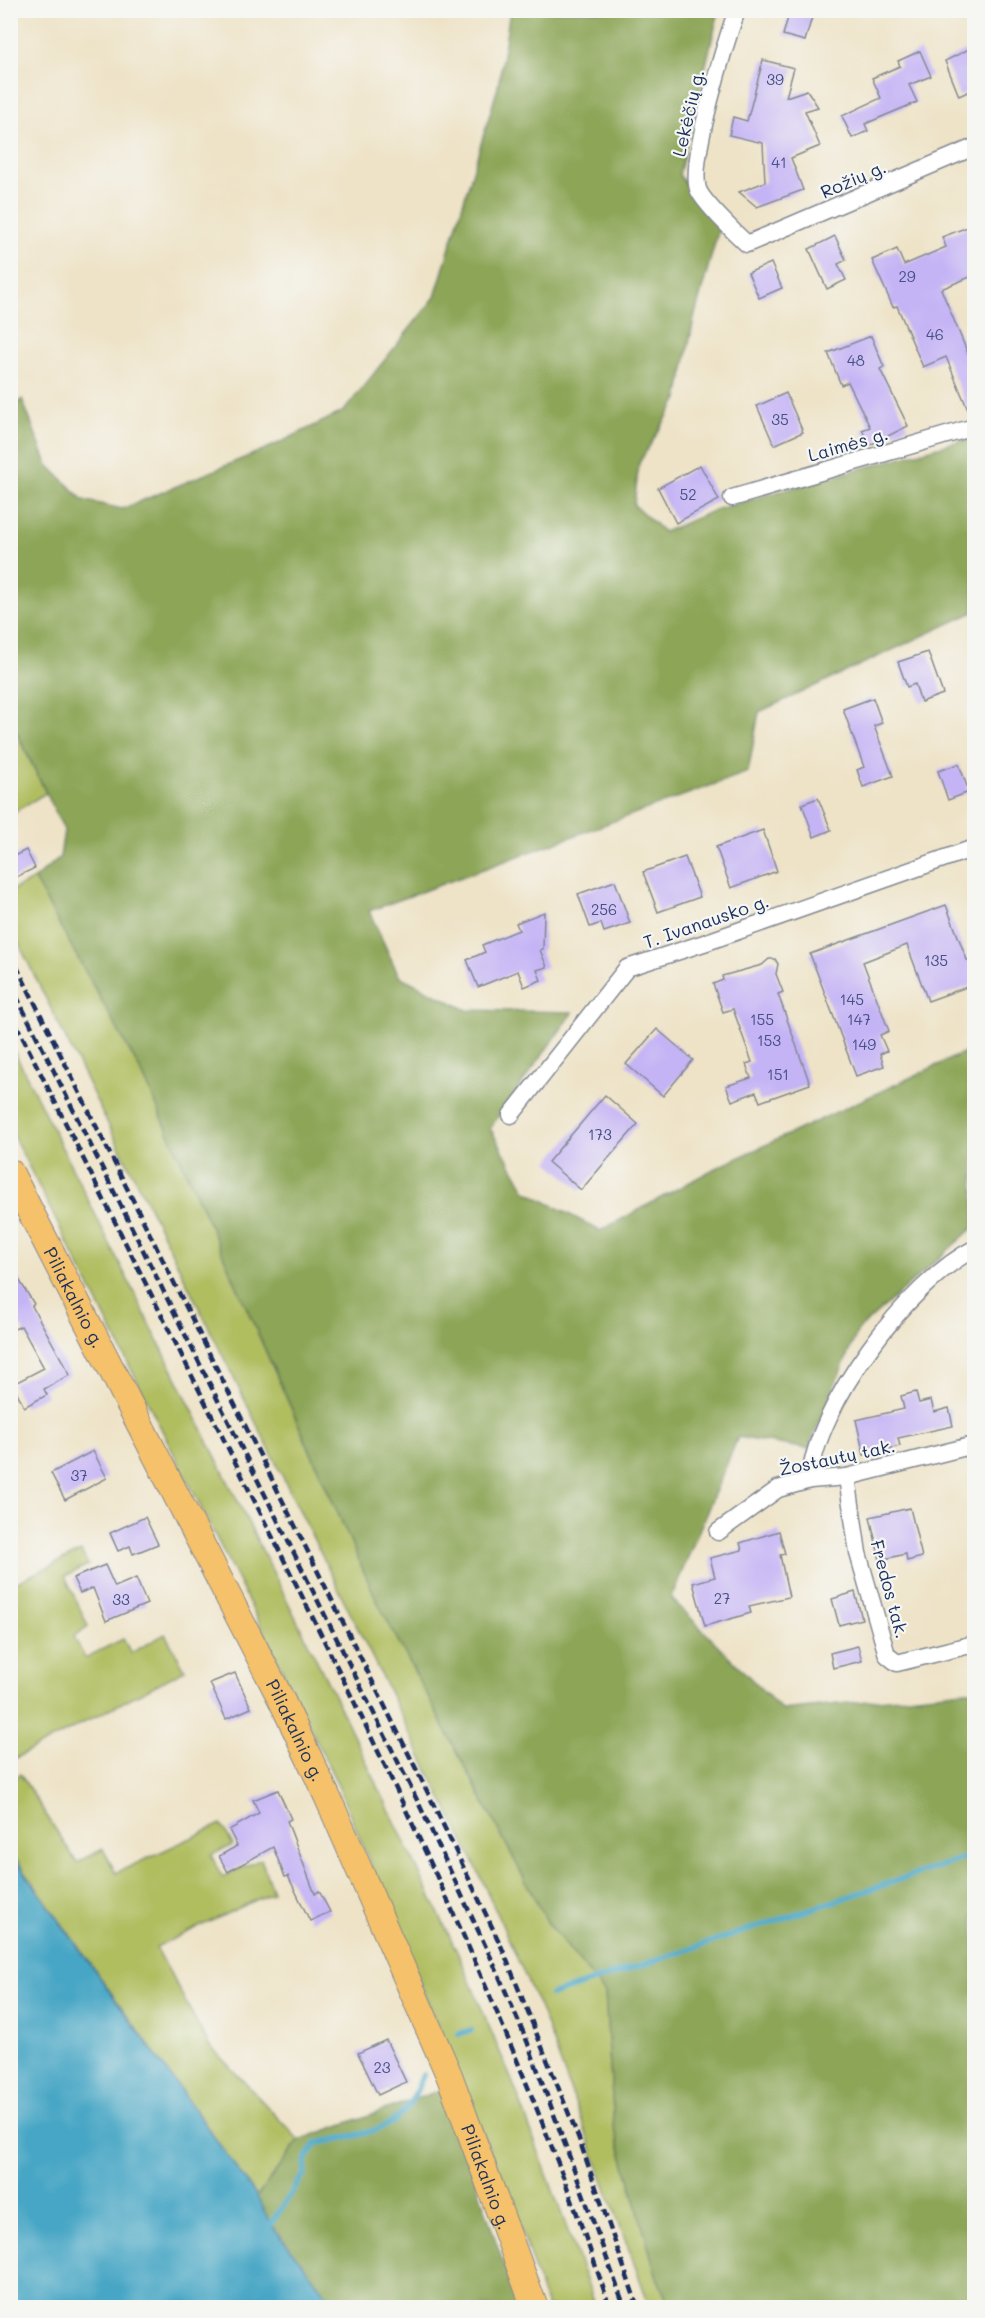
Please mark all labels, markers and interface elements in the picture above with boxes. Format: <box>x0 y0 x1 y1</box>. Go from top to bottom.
street label: Lekėčių g. <box>666 67 710 159</box>
house number: 39 <box>766 69 784 89</box>
house number: 41 <box>771 152 787 172</box>
street label: Rožių g. <box>817 154 889 204</box>
house number: 29 <box>898 266 916 286</box>
house number: 46 <box>926 324 944 344</box>
house number: 48 <box>847 350 865 370</box>
house number: 35 <box>771 409 789 429</box>
street label: Laimės g. <box>805 421 891 467</box>
house number: 52 <box>679 484 697 504</box>
street label: T. Ivanausko g. <box>640 888 772 954</box>
house number: 256 <box>591 899 617 919</box>
house number: 135 <box>924 950 948 970</box>
house number: 145 <box>840 989 864 1009</box>
house number: 155 <box>750 1009 774 1029</box>
house number: 147 <box>847 1009 871 1029</box>
house number: 153 <box>757 1030 781 1050</box>
house number: 149 <box>852 1034 876 1054</box>
house number: 151 <box>767 1064 789 1084</box>
house number: 173 <box>588 1124 612 1144</box>
street label: Piliakalnio g. <box>38 1243 110 1352</box>
street label: Žostautų tak. <box>777 1433 897 1481</box>
house number: 37 <box>70 1465 88 1485</box>
street label: Fredos tak. <box>865 1537 915 1641</box>
house number: 27 <box>714 1588 730 1608</box>
house number: 33 <box>112 1589 130 1609</box>
street label: Piliakalnio g. <box>261 1675 330 1785</box>
house number: 23 <box>373 2057 391 2077</box>
street label: Piliakalnio g. <box>456 2121 517 2233</box>

